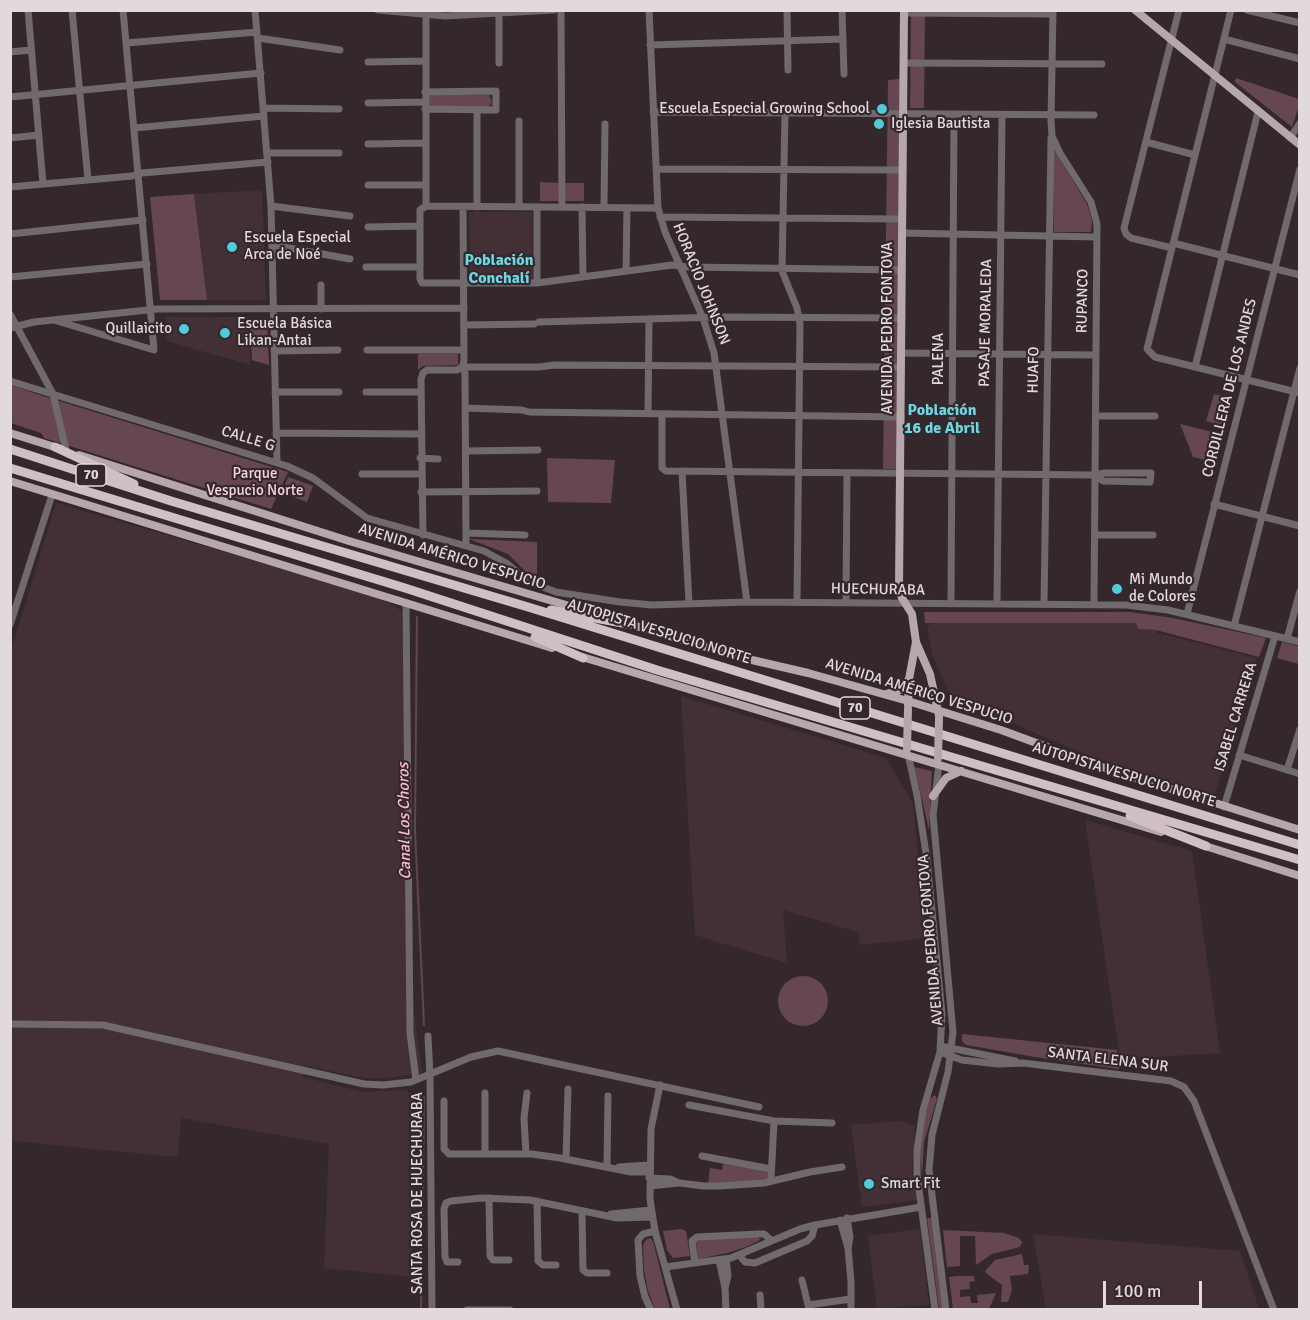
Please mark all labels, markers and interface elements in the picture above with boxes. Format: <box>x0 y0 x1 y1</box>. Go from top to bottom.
place label: Escuela Especial Growing School <box>659 100 870 118</box>
marker: Escuela Especial Growing School <box>875 102 889 116</box>
place label: Iglesia Bautista <box>891 115 990 133</box>
marker: Iglesia Bautista <box>872 117 886 131</box>
street label: HORACIO JOHNSON <box>668 220 734 348</box>
place label: Escuela Especial Arca de Noé <box>244 229 351 264</box>
marker: Escuela Especial Arca de Noé <box>225 240 239 254</box>
street label: AVENIDA PEDRO FONTOVA <box>879 242 897 414</box>
district label: Población Conchalí <box>465 251 533 289</box>
street label: PASAJE MORALEDA <box>976 259 996 387</box>
street label: RUPANCO <box>1073 269 1093 333</box>
street label: CORDILLERA DE LOS ANDES <box>1199 297 1261 479</box>
place label: Escuela Básica Likan-Antai <box>237 315 332 350</box>
place label: Quillaicito <box>106 320 172 338</box>
marker: Quillaicito <box>177 322 191 336</box>
marker: Escuela Básica Likan-Antai <box>218 326 232 340</box>
street label: PALENA <box>930 333 948 385</box>
street label: HUAFO <box>1025 347 1043 393</box>
district label: Población 16 de Abril <box>904 401 980 439</box>
street label: CALLE G <box>219 422 277 456</box>
road number: 70 <box>76 464 106 486</box>
park label: Parque Vespucio Norte <box>207 465 303 500</box>
street label: AVENIDA AMÉRICO VESPUCIO <box>356 520 548 594</box>
place label: Mi Mundo de Colores <box>1129 571 1196 606</box>
street label: HUECHURABA <box>831 580 925 600</box>
marker: Mi Mundo de Colores <box>1110 582 1124 596</box>
street label: AUTOPISTA VESPUCIO NORTE <box>565 596 753 668</box>
street label: AVENIDA AMÉRICO VESPUCIO <box>823 655 1015 729</box>
street label: ISABEL CARRERA <box>1211 660 1261 774</box>
road number: 70 <box>840 697 870 719</box>
street label: AUTOPISTA VESPUCIO NORTE <box>1030 739 1218 811</box>
water label: Canal Los Choros <box>394 762 416 880</box>
street label: AVENIDA PEDRO FONTOVA <box>915 853 947 1027</box>
street label: SANTA ELENA SUR <box>1047 1044 1169 1076</box>
street label: SANTA ROSA DE HUECHURABA <box>409 1092 427 1294</box>
place label: Smart Fit <box>881 1175 940 1193</box>
marker: Smart Fit <box>862 1177 876 1191</box>
scale bar <box>1106 1269 1205 1307</box>
text: 100 m <box>1114 1280 1161 1302</box>

